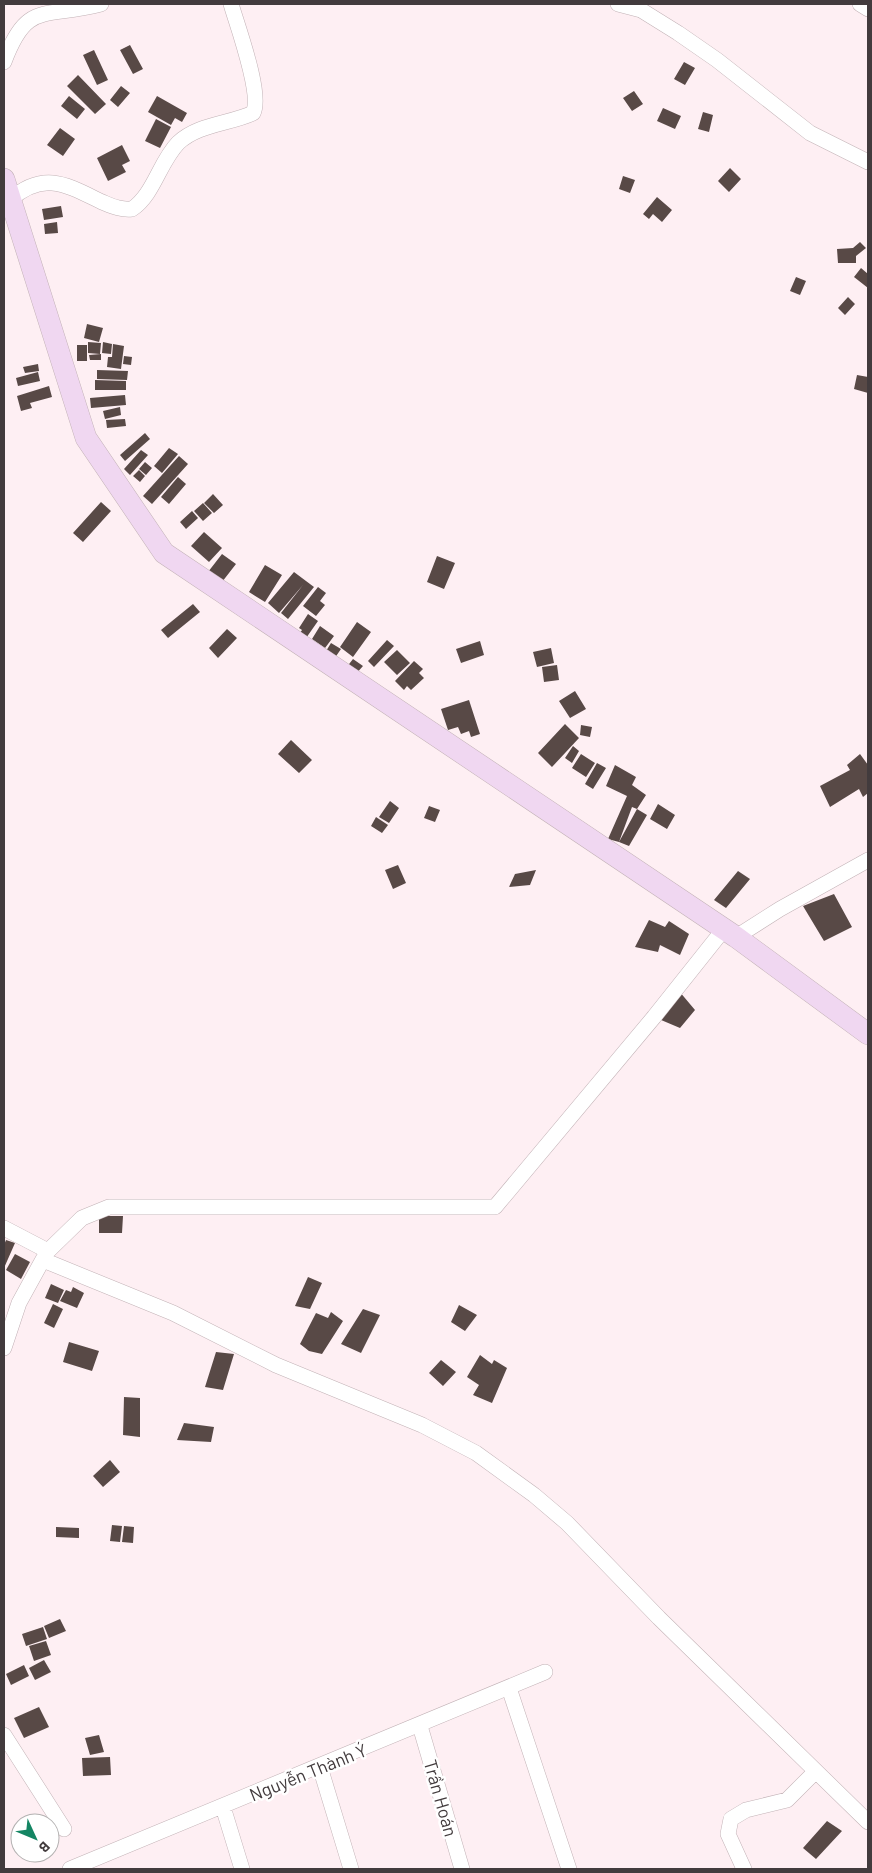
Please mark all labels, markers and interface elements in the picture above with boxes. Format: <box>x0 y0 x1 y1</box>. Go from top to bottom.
street label: Nguyễn Thành Ý <box>246 1738 370 1806</box>
street label: Trần Hoán <box>420 1757 462 1839</box>
north arrow <box>10 1813 60 1863</box>
text: B <box>36 1838 54 1856</box>

